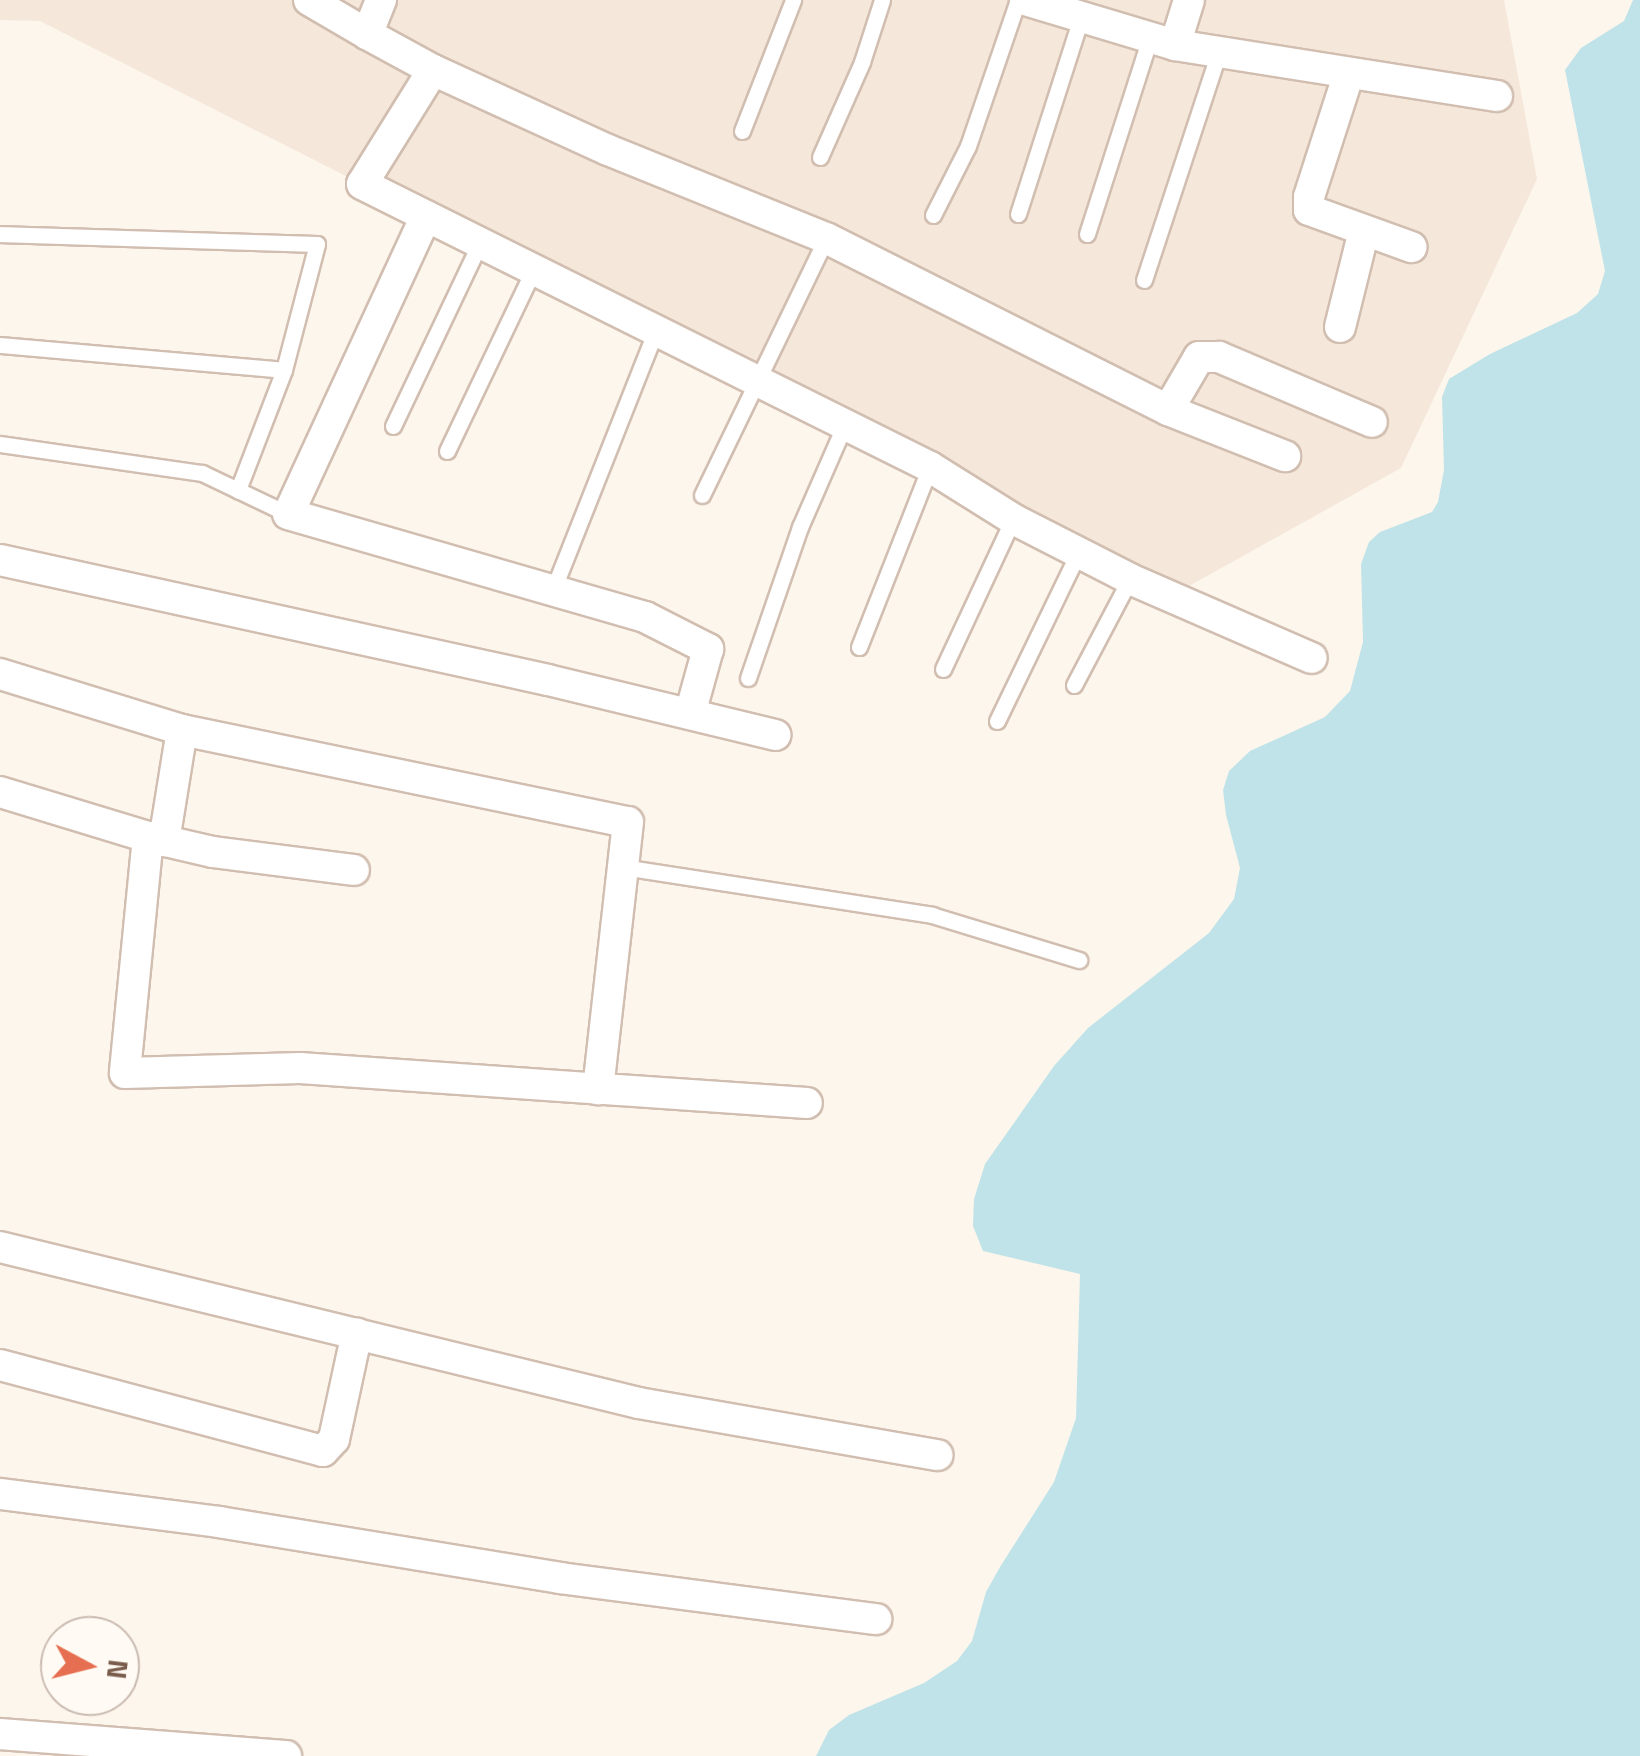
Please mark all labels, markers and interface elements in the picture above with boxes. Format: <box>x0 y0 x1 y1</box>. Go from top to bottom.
north arrow <box>40 1616 140 1716</box>
text: N <box>96 1657 141 1682</box>

